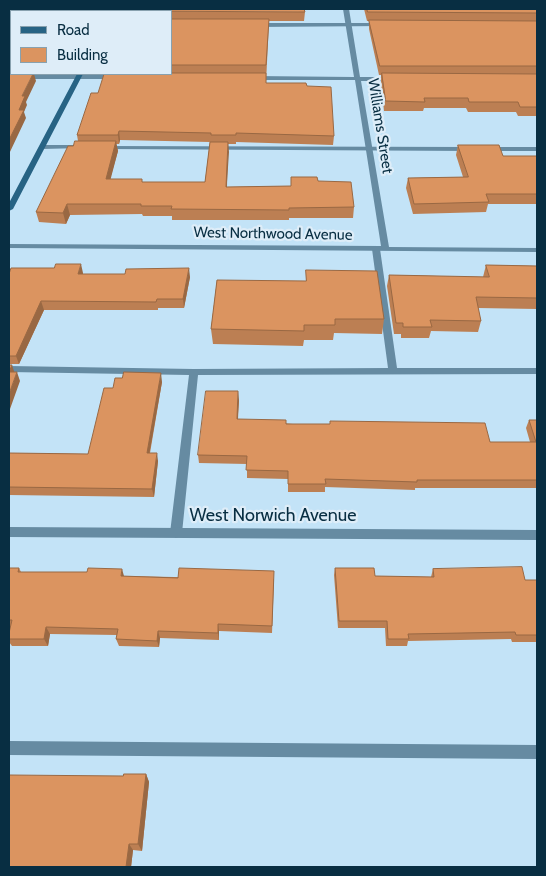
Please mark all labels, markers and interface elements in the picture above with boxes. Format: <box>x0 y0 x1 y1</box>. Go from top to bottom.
legend <box>10 10 172 75</box>
text: Road <box>57 21 90 39</box>
text: Building <box>57 46 108 64</box>
street label: Williams Street <box>364 77 396 175</box>
street label: West Northwood Avenue <box>193 224 353 244</box>
street label: West Norwich Avenue <box>189 505 357 527</box>

